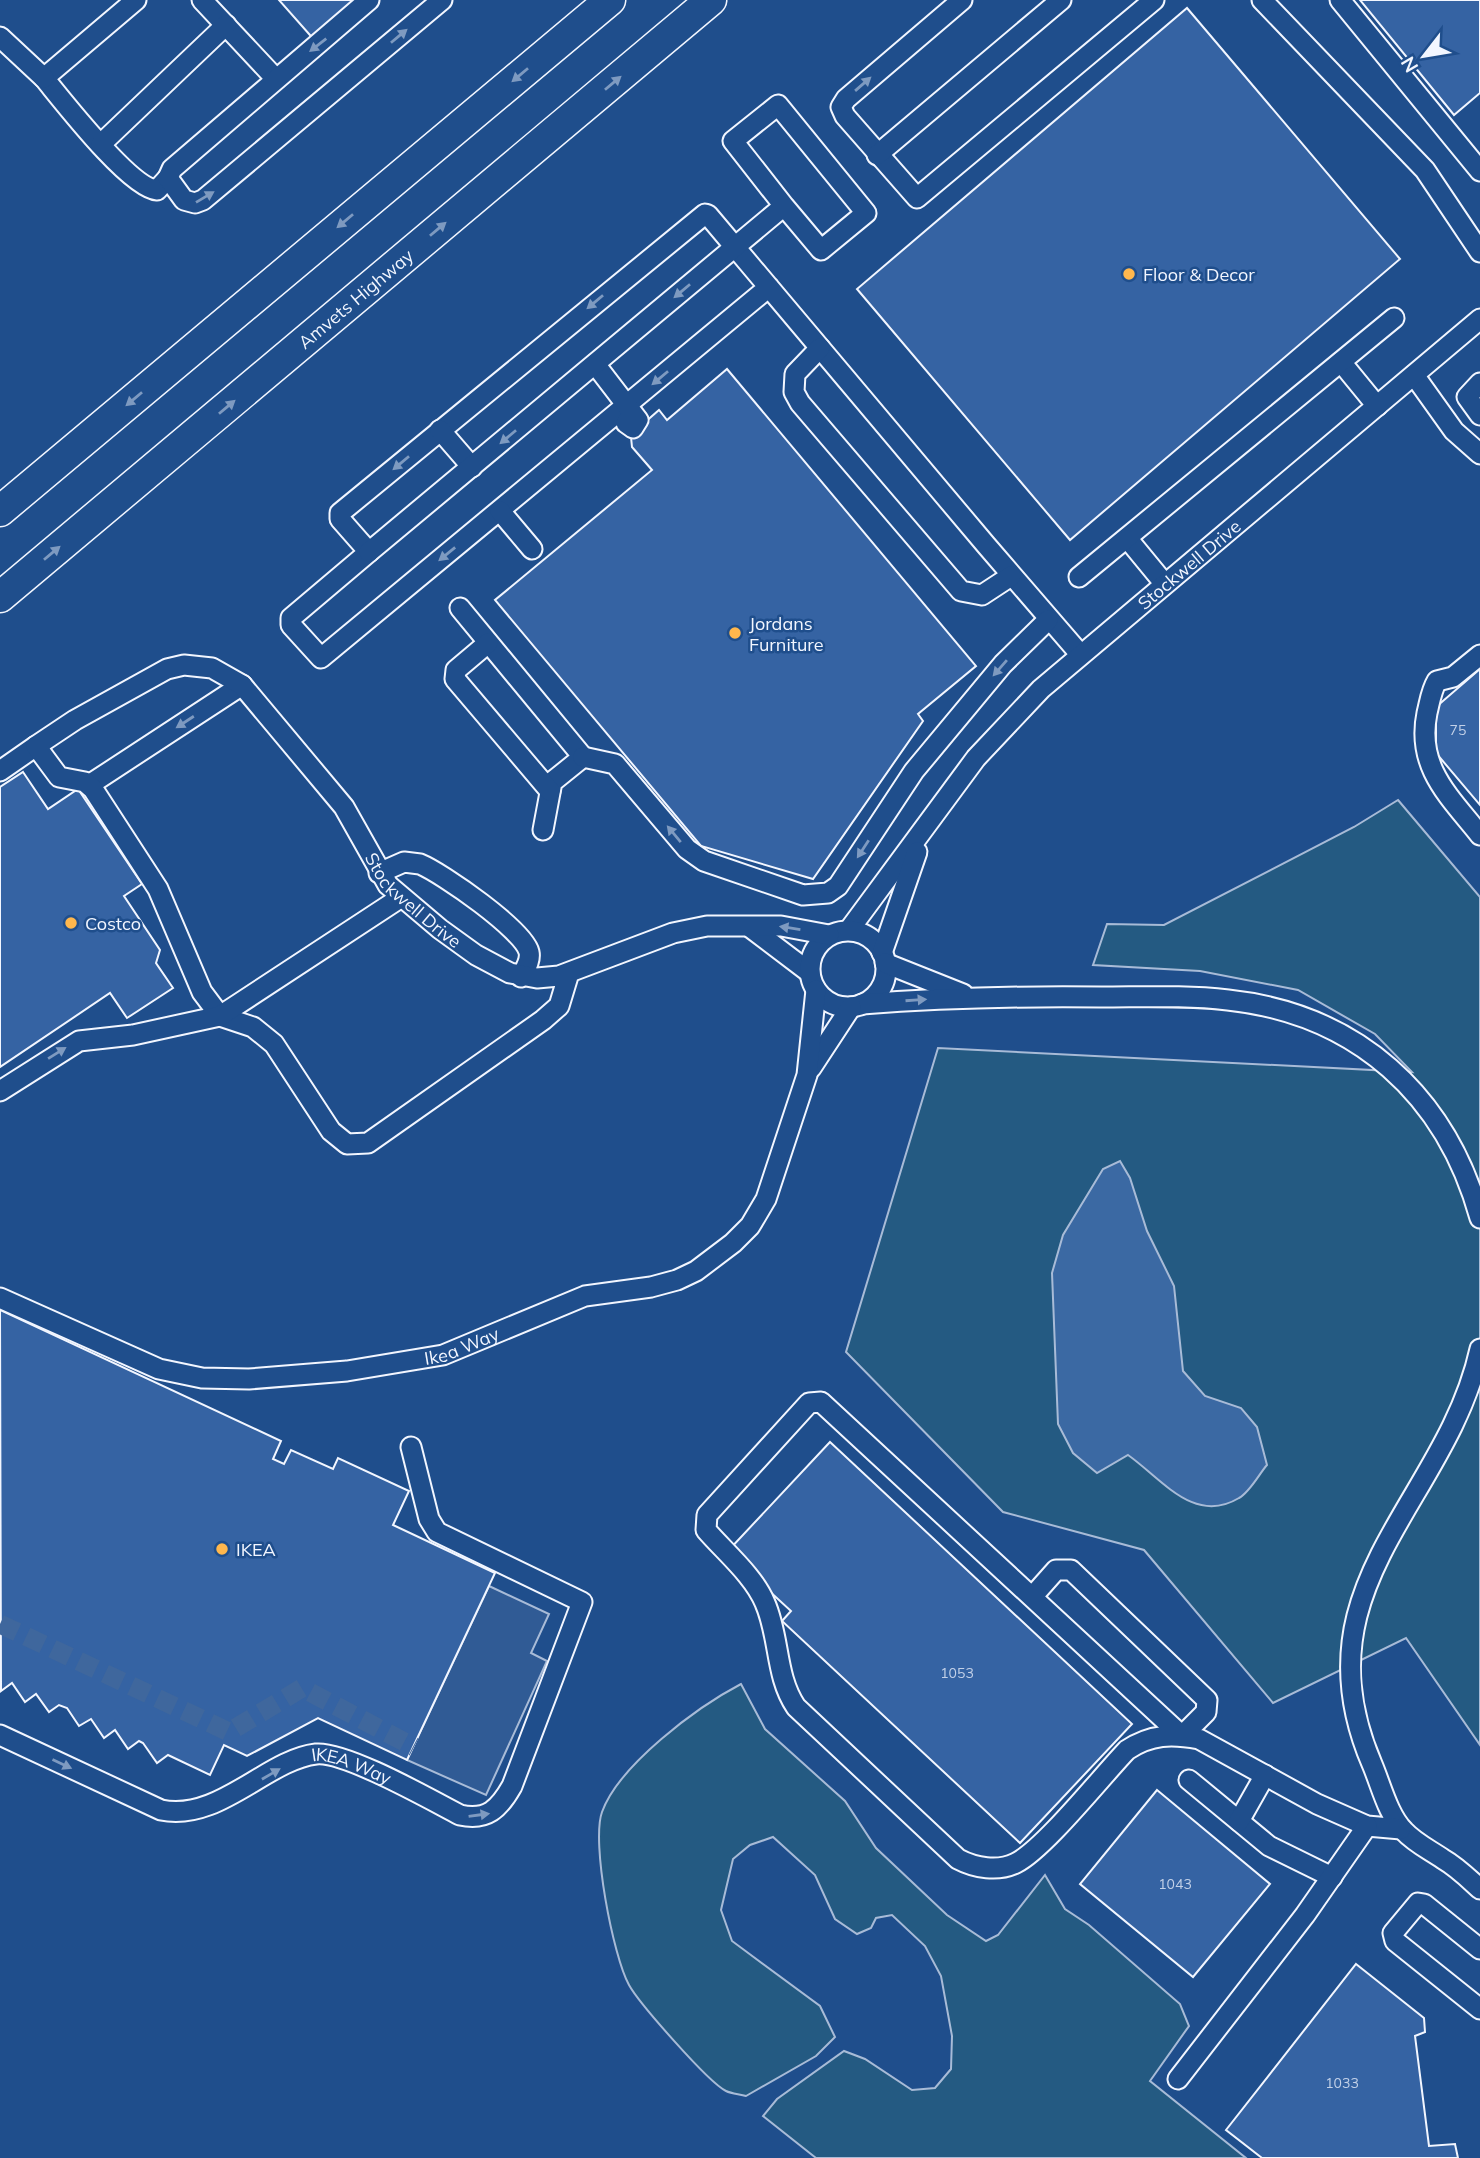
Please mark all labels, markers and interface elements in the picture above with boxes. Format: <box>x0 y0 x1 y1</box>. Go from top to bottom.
north arrow <box>1389 21 1459 91</box>
one-way arrow <box>389 29 407 44</box>
one-way arrow <box>309 37 327 52</box>
text: N <box>1395 52 1423 77</box>
one-way arrow <box>511 67 528 82</box>
one-way arrow <box>604 76 621 91</box>
one-way arrow <box>855 77 872 92</box>
one-way arrow <box>195 190 214 203</box>
one-way arrow <box>337 213 354 228</box>
one-way arrow <box>430 222 447 237</box>
street label: Amvets Highway <box>293 243 418 354</box>
place label: Floor & Decor <box>1143 263 1255 286</box>
marker: Floor & Decor <box>1121 266 1137 282</box>
one-way arrow <box>674 284 692 299</box>
one-way arrow <box>586 295 604 310</box>
one-way arrow <box>651 370 668 385</box>
one-way arrow <box>125 391 142 406</box>
one-way arrow <box>218 400 235 415</box>
one-way arrow <box>499 429 516 444</box>
one-way arrow <box>392 455 409 470</box>
street label: Stockwell Drive <box>1133 514 1245 614</box>
one-way arrow <box>44 546 61 561</box>
one-way arrow <box>439 546 456 561</box>
place label: Jordans Furniture <box>749 612 824 656</box>
marker: Jordans Furniture <box>727 625 743 641</box>
one-way arrow <box>993 660 1008 677</box>
one-way arrow <box>175 716 194 729</box>
house number: 75 <box>1450 721 1466 739</box>
one-way arrow <box>667 825 682 842</box>
one-way arrow <box>856 839 869 859</box>
street label: Stockwell Drive <box>360 848 466 952</box>
place label: Costco <box>85 912 141 935</box>
marker: Costco <box>63 915 79 931</box>
one-way arrow <box>779 923 801 934</box>
one-way arrow <box>905 994 927 1005</box>
one-way arrow <box>47 1047 66 1060</box>
street label: Ikea Way <box>422 1321 503 1369</box>
place label: IKEA <box>236 1538 276 1561</box>
marker: IKEA <box>214 1541 230 1557</box>
house number: 1053 <box>940 1664 974 1682</box>
street label: IKEA Way <box>310 1742 396 1789</box>
one-way arrow <box>52 1758 72 1770</box>
one-way arrow <box>261 1768 280 1780</box>
one-way arrow <box>469 1809 491 1820</box>
house number: 1043 <box>1158 1875 1192 1893</box>
house number: 1033 <box>1325 2074 1359 2092</box>

